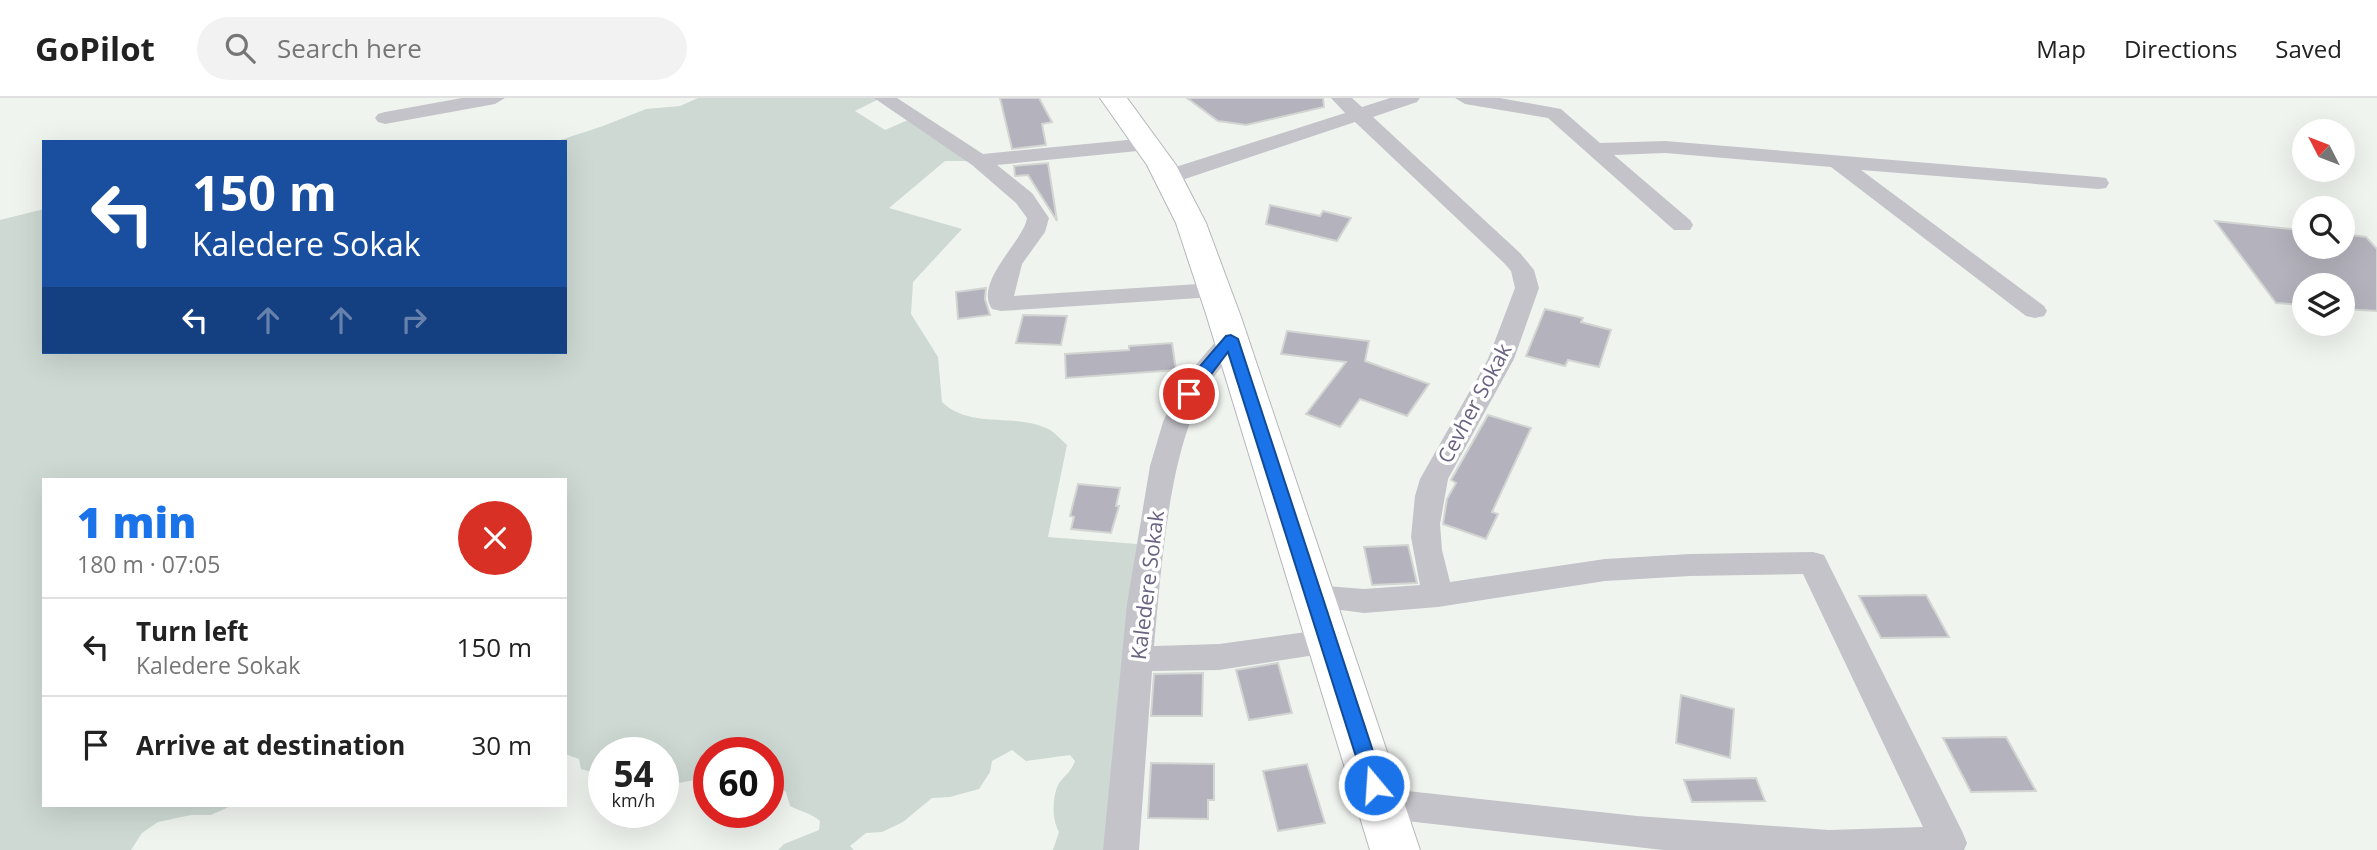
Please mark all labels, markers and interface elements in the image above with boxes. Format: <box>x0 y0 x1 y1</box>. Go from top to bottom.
search box <box>197 17 687 80</box>
text: GoPilot <box>35 26 155 71</box>
icon: search <box>221 29 259 67</box>
text: Search here <box>277 30 422 66</box>
text: Map <box>2036 32 2086 65</box>
text: Directions <box>2124 32 2237 65</box>
text: Saved <box>2275 32 2342 65</box>
north arrow <box>2292 119 2356 182</box>
map controls <box>2292 119 2355 336</box>
text: 150 m <box>192 159 337 225</box>
icon: left <box>77 168 168 259</box>
button: search <box>2292 196 2355 259</box>
text: Kaledere Sokak <box>192 222 421 265</box>
button: layers <box>2292 273 2355 336</box>
icon: left <box>176 301 214 339</box>
icon: ahead <box>249 301 287 339</box>
icon: ahead <box>322 301 360 339</box>
icon: right <box>395 301 433 339</box>
street label: Cevher Sokak <box>1431 338 1517 468</box>
pin <box>1159 364 1219 424</box>
icon: arrive <box>1170 375 1208 413</box>
text: 1 min <box>77 493 196 550</box>
button: close <box>458 501 532 575</box>
street label: Kaledere Sokak <box>1124 509 1170 661</box>
text: 180 m · 07:05 <box>77 548 220 580</box>
text: Turn left <box>136 613 248 649</box>
icon: left <box>77 628 115 666</box>
text: 150 m <box>457 629 532 665</box>
text: Kaledere Sokak <box>136 649 300 681</box>
icon: arrive <box>77 726 115 764</box>
text: Arrive at destination <box>136 727 405 763</box>
text: 30 m <box>471 727 532 763</box>
speed limit sign: 60 <box>693 737 784 828</box>
position arrow <box>1337 748 1411 822</box>
text: 54 <box>613 750 654 797</box>
text: km/h <box>612 788 655 812</box>

